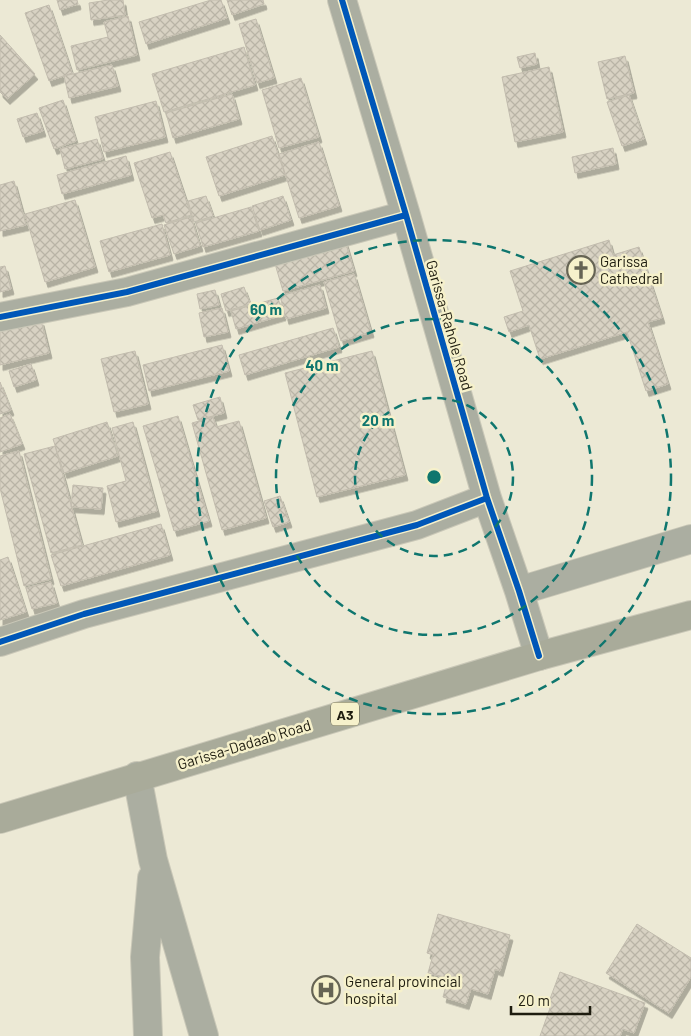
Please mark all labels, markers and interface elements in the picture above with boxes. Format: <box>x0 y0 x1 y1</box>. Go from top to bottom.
place label: Garissa Cathedral <box>600 252 663 287</box>
church icon: Garissa Cathedral <box>566 255 596 285</box>
street label: Garissa-Rahole Road <box>423 258 477 392</box>
text: 60 m <box>250 300 282 318</box>
text: 40 m <box>305 356 339 374</box>
text: 20 m <box>362 411 394 429</box>
centre of rings <box>425 468 443 486</box>
road number: A3 <box>331 702 359 726</box>
street label: Garissa-Dadaab Road <box>175 715 313 773</box>
place label: General provincial hospital <box>345 972 461 1007</box>
hospital icon: General provincial hospital <box>311 975 341 1005</box>
scale bar <box>511 984 590 1016</box>
text: 20 m <box>518 991 550 1009</box>

